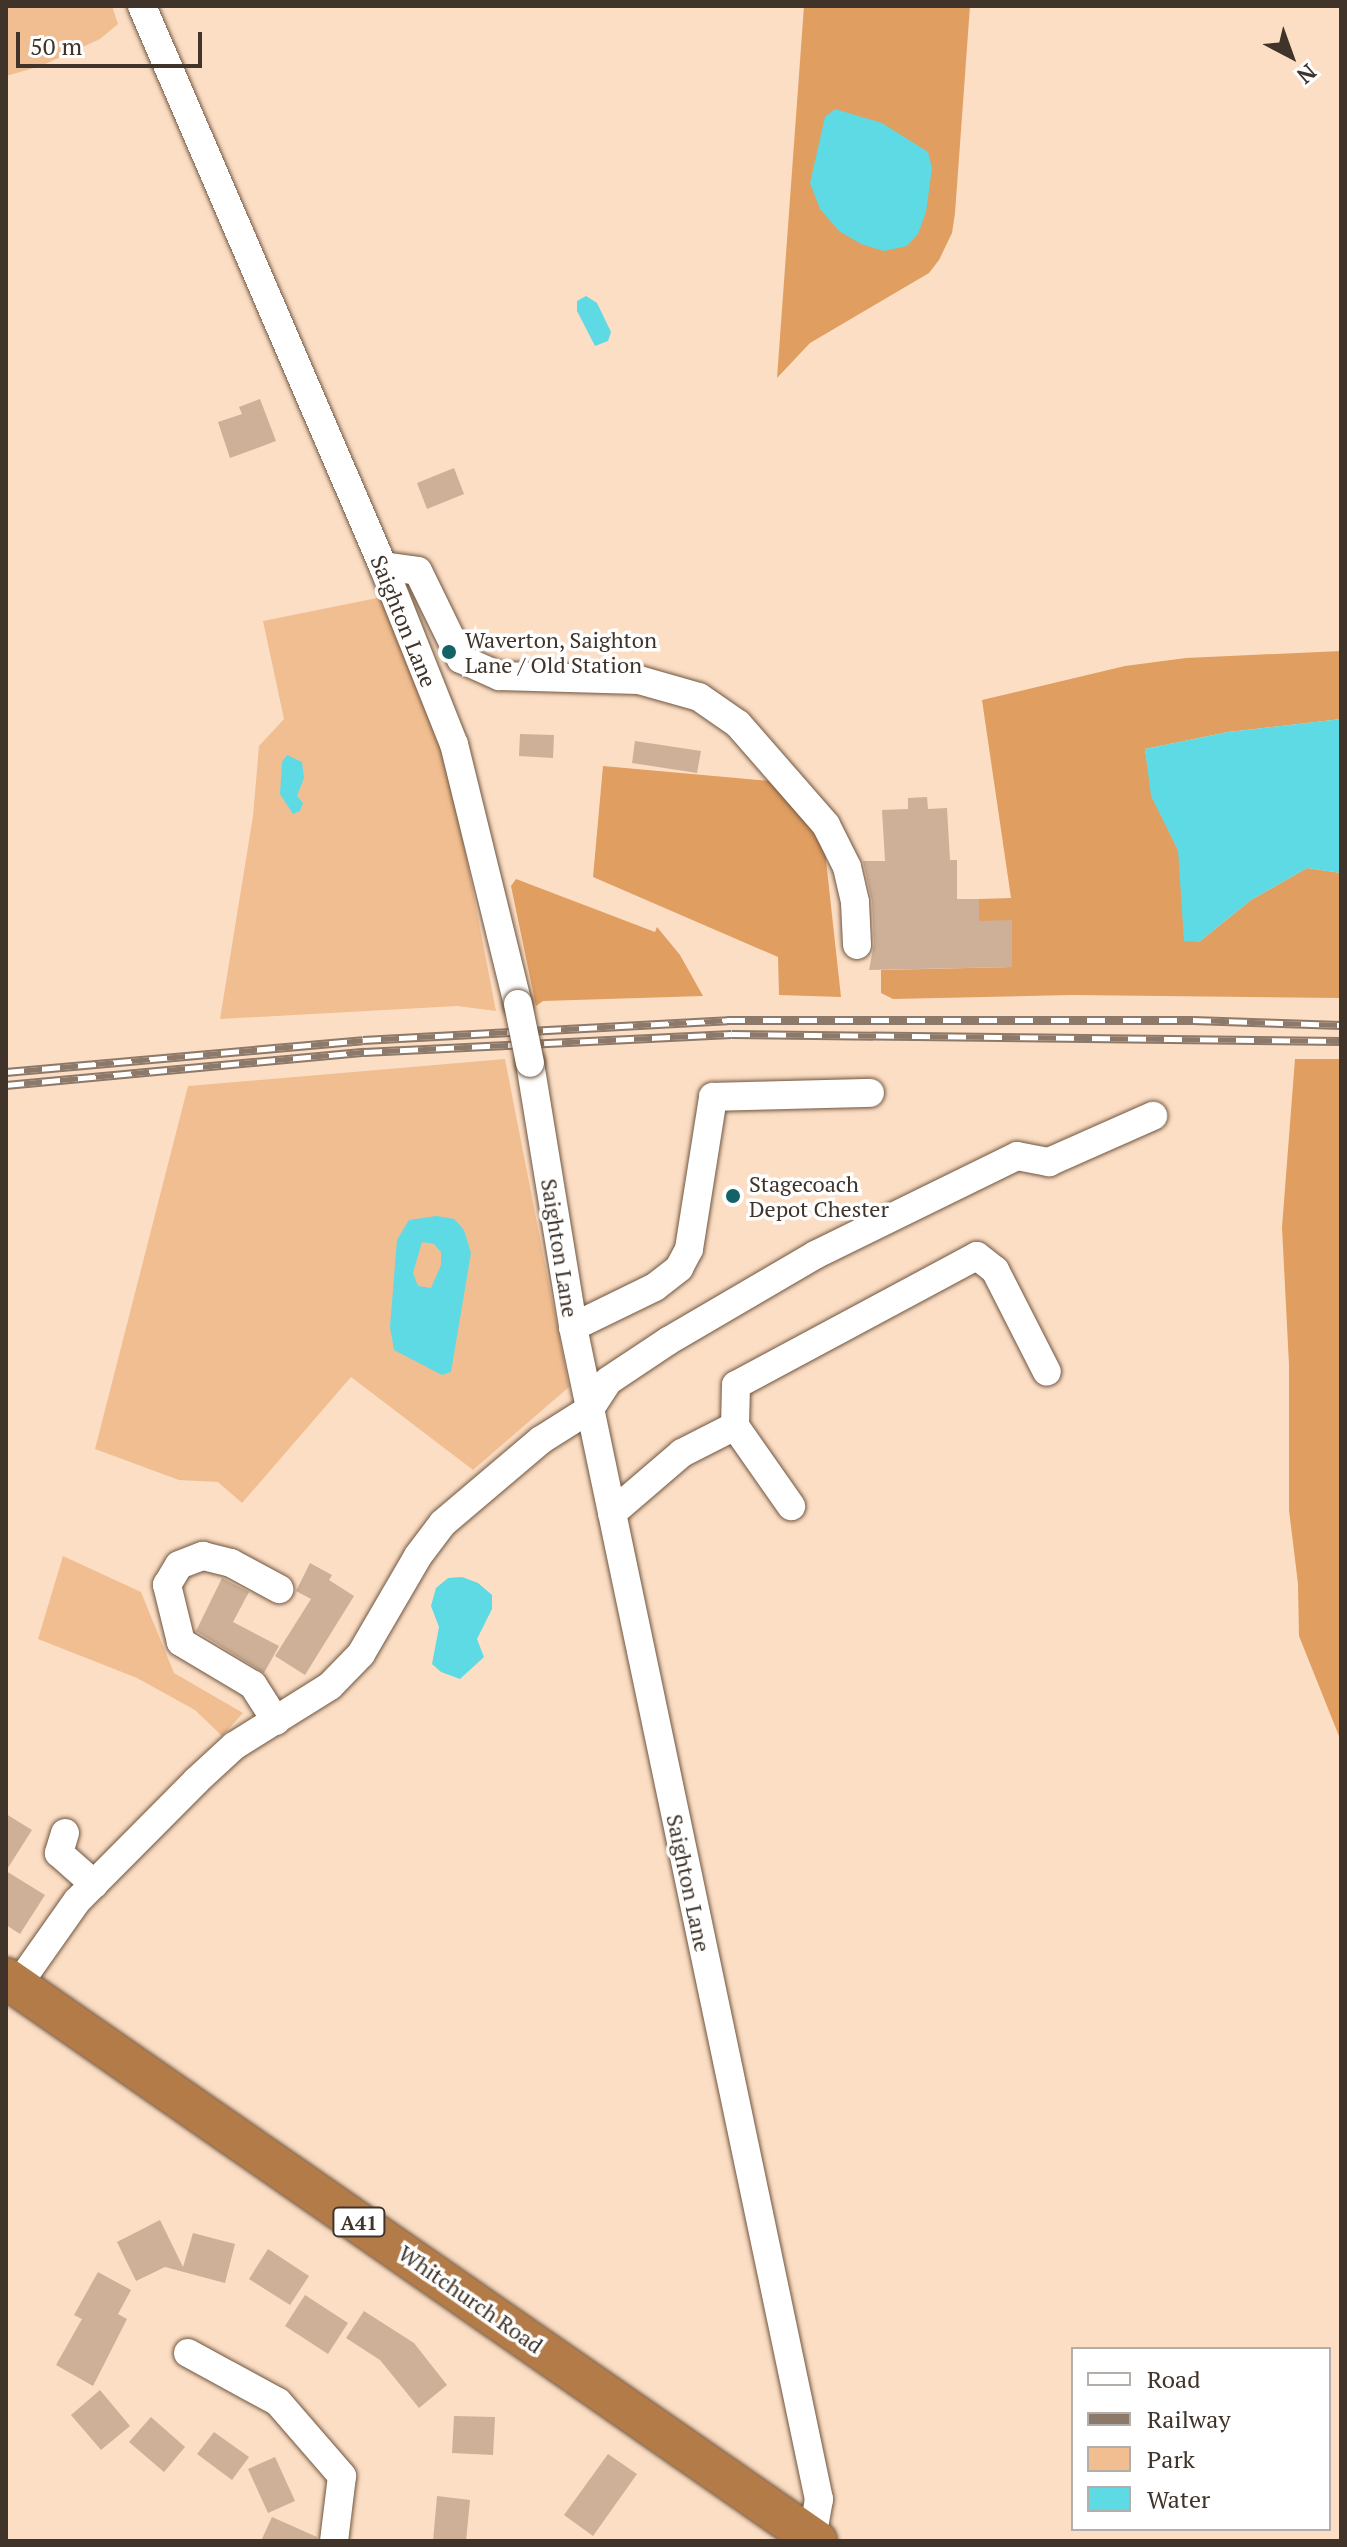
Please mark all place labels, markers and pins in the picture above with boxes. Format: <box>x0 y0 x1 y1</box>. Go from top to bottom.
place label: Waverton, Saighton Lane / Old Station <box>465 626 658 678</box>
marker: Waverton, Saighton Lane / Old Station <box>440 643 458 661</box>
place label: Stagecoach Depot Chester <box>749 1170 889 1222</box>
marker: Stagecoach Depot Chester <box>724 1187 742 1205</box>

